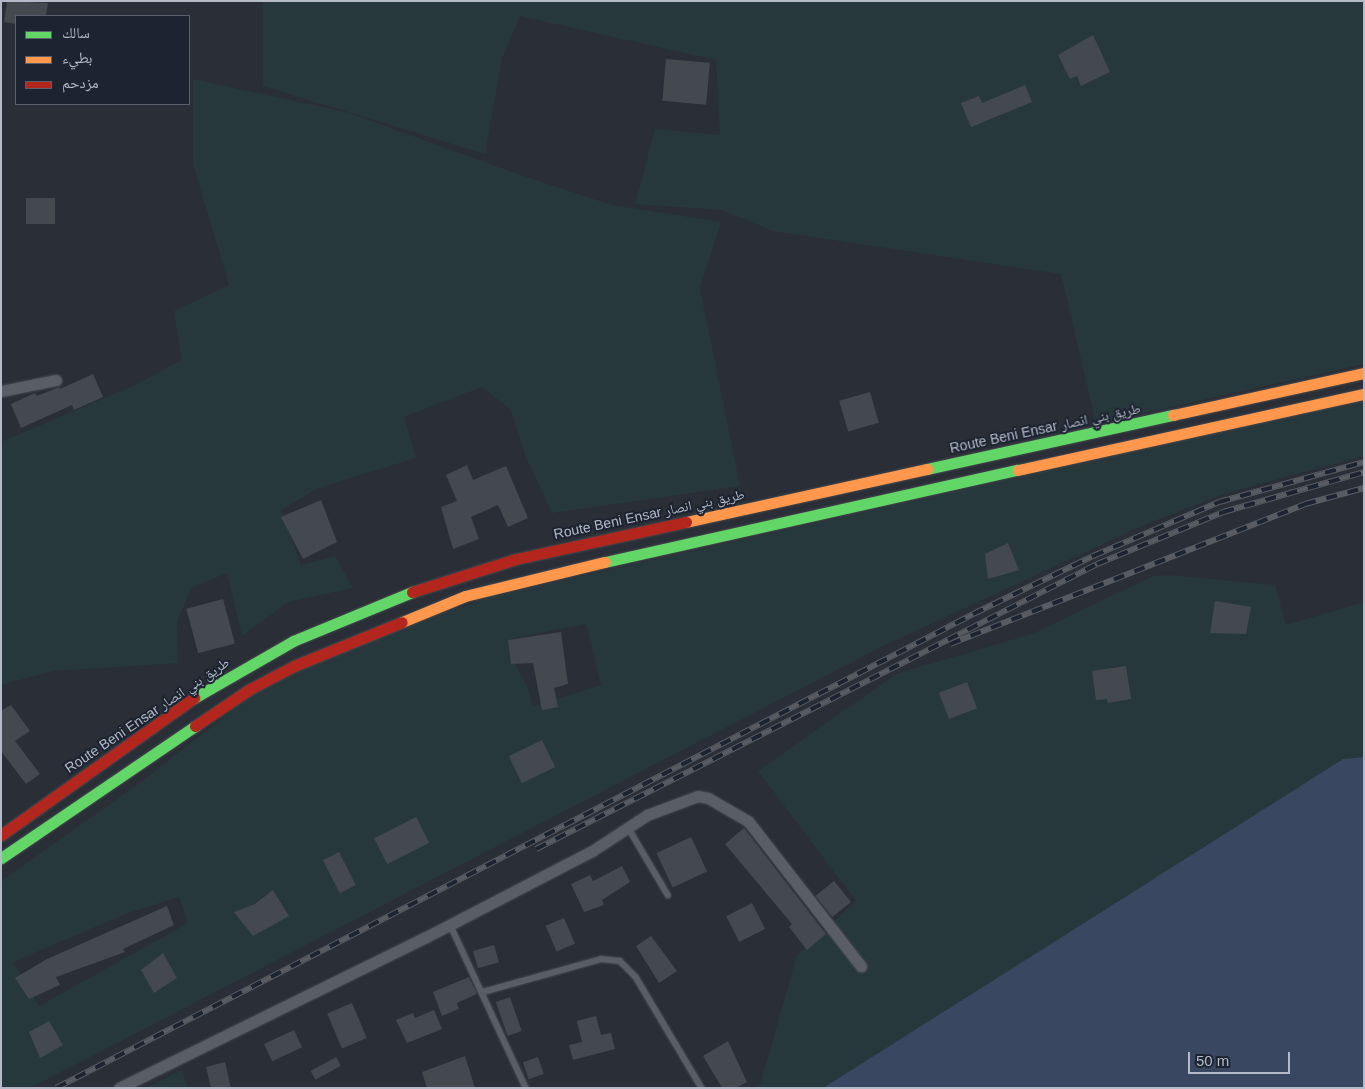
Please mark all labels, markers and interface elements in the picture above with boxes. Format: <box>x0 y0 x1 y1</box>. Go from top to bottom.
legend <box>15 15 190 105</box>
text: سالك <box>62 24 90 41</box>
text: بطيء <box>62 49 92 66</box>
text: مزدحم <box>62 74 99 91</box>
street label: Route Beni Ensar طريق بني انصار <box>948 400 1142 456</box>
street label: Route Beni Ensar طريق بني انصار <box>552 486 746 542</box>
street label: Route Beni Ensar طريق بني انصار <box>62 654 232 776</box>
scale bar <box>1190 1042 1292 1074</box>
text: 50 m <box>1196 1052 1229 1069</box>

